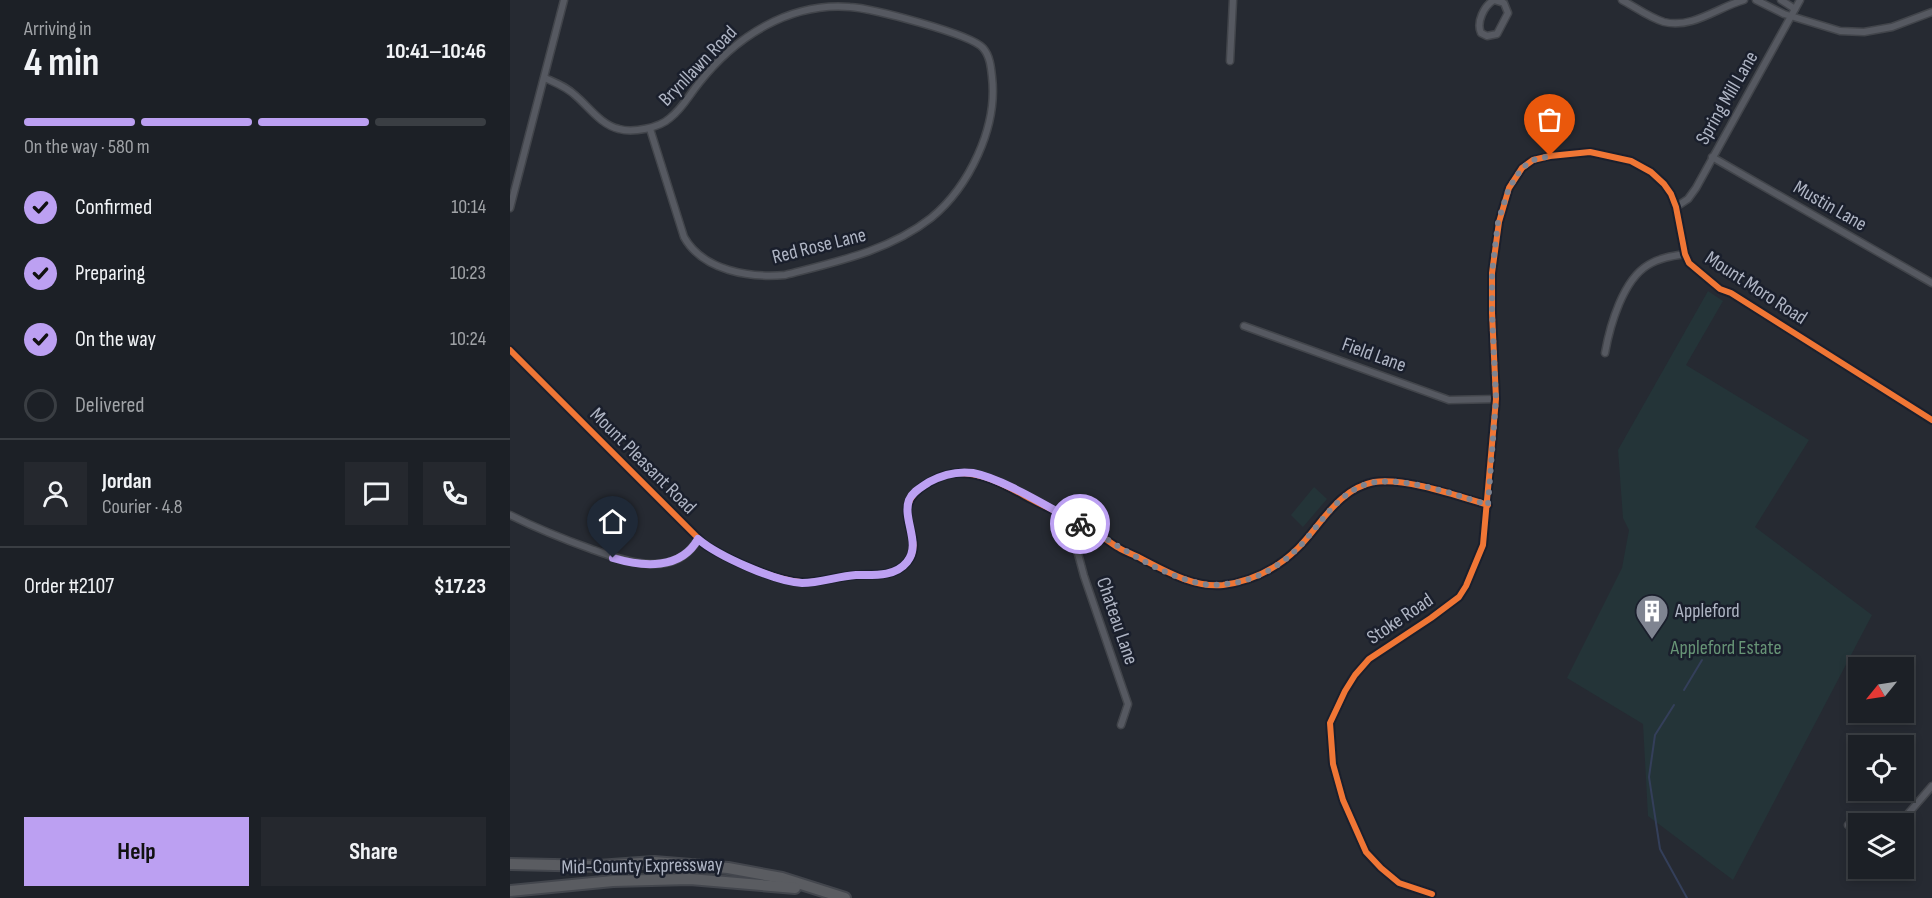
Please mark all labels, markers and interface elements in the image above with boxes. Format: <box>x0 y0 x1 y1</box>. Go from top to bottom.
text: Arriving in <box>24 17 92 41</box>
street label: Brynllawn Road <box>654 21 742 111</box>
text: 10:41–10:46 <box>386 38 486 65</box>
text: 4 min <box>24 40 99 87</box>
street label: Spring Mill Lane <box>1691 47 1763 149</box>
pin <box>1524 94 1575 156</box>
icon: bag <box>1533 103 1566 136</box>
text: On the way · 580 m <box>24 135 150 159</box>
street label: Mustin Lane <box>1789 175 1871 237</box>
icon: check <box>24 191 57 224</box>
text: Confirmed <box>75 194 152 221</box>
text: 10:14 <box>451 195 486 219</box>
street label: Red Rose Lane <box>770 223 868 269</box>
street label: Mount Moro Road <box>1700 246 1812 330</box>
icon: check <box>24 257 57 290</box>
text: Preparing <box>75 260 145 287</box>
text: 10:23 <box>450 261 486 285</box>
icon: check <box>24 323 57 356</box>
text: On the way <box>75 326 156 353</box>
text: 10:24 <box>450 327 486 351</box>
street label: Field Lane <box>1339 332 1409 378</box>
text: Delivered <box>75 392 144 419</box>
street label: Mount Pleasant Road <box>585 403 701 519</box>
button: person <box>24 462 87 525</box>
button: chat <box>345 462 408 525</box>
button: phone <box>423 462 486 525</box>
text: Jordan <box>102 468 151 495</box>
courier <box>1050 494 1110 554</box>
text: Courier · 4.8 <box>102 495 183 519</box>
pin <box>587 496 638 558</box>
icon: home <box>596 505 629 538</box>
icon: bike <box>1064 508 1097 541</box>
text: Order #2107 <box>24 573 114 600</box>
text: $17.23 <box>434 573 486 600</box>
street label: Chateau Lane <box>1091 574 1143 668</box>
street label: Stoke Road <box>1362 588 1438 650</box>
building icon: Appleford <box>1634 593 1670 640</box>
place label: Appleford <box>1674 599 1740 623</box>
park label: Appleford Estate <box>1670 636 1781 660</box>
north arrow <box>1848 657 1914 723</box>
map controls <box>1848 657 1914 879</box>
button: locate <box>1848 735 1914 801</box>
button: layers <box>1848 813 1914 879</box>
button: Help <box>24 817 249 886</box>
button: Share <box>261 817 486 886</box>
street label: Mid-County Expressway <box>561 853 723 879</box>

